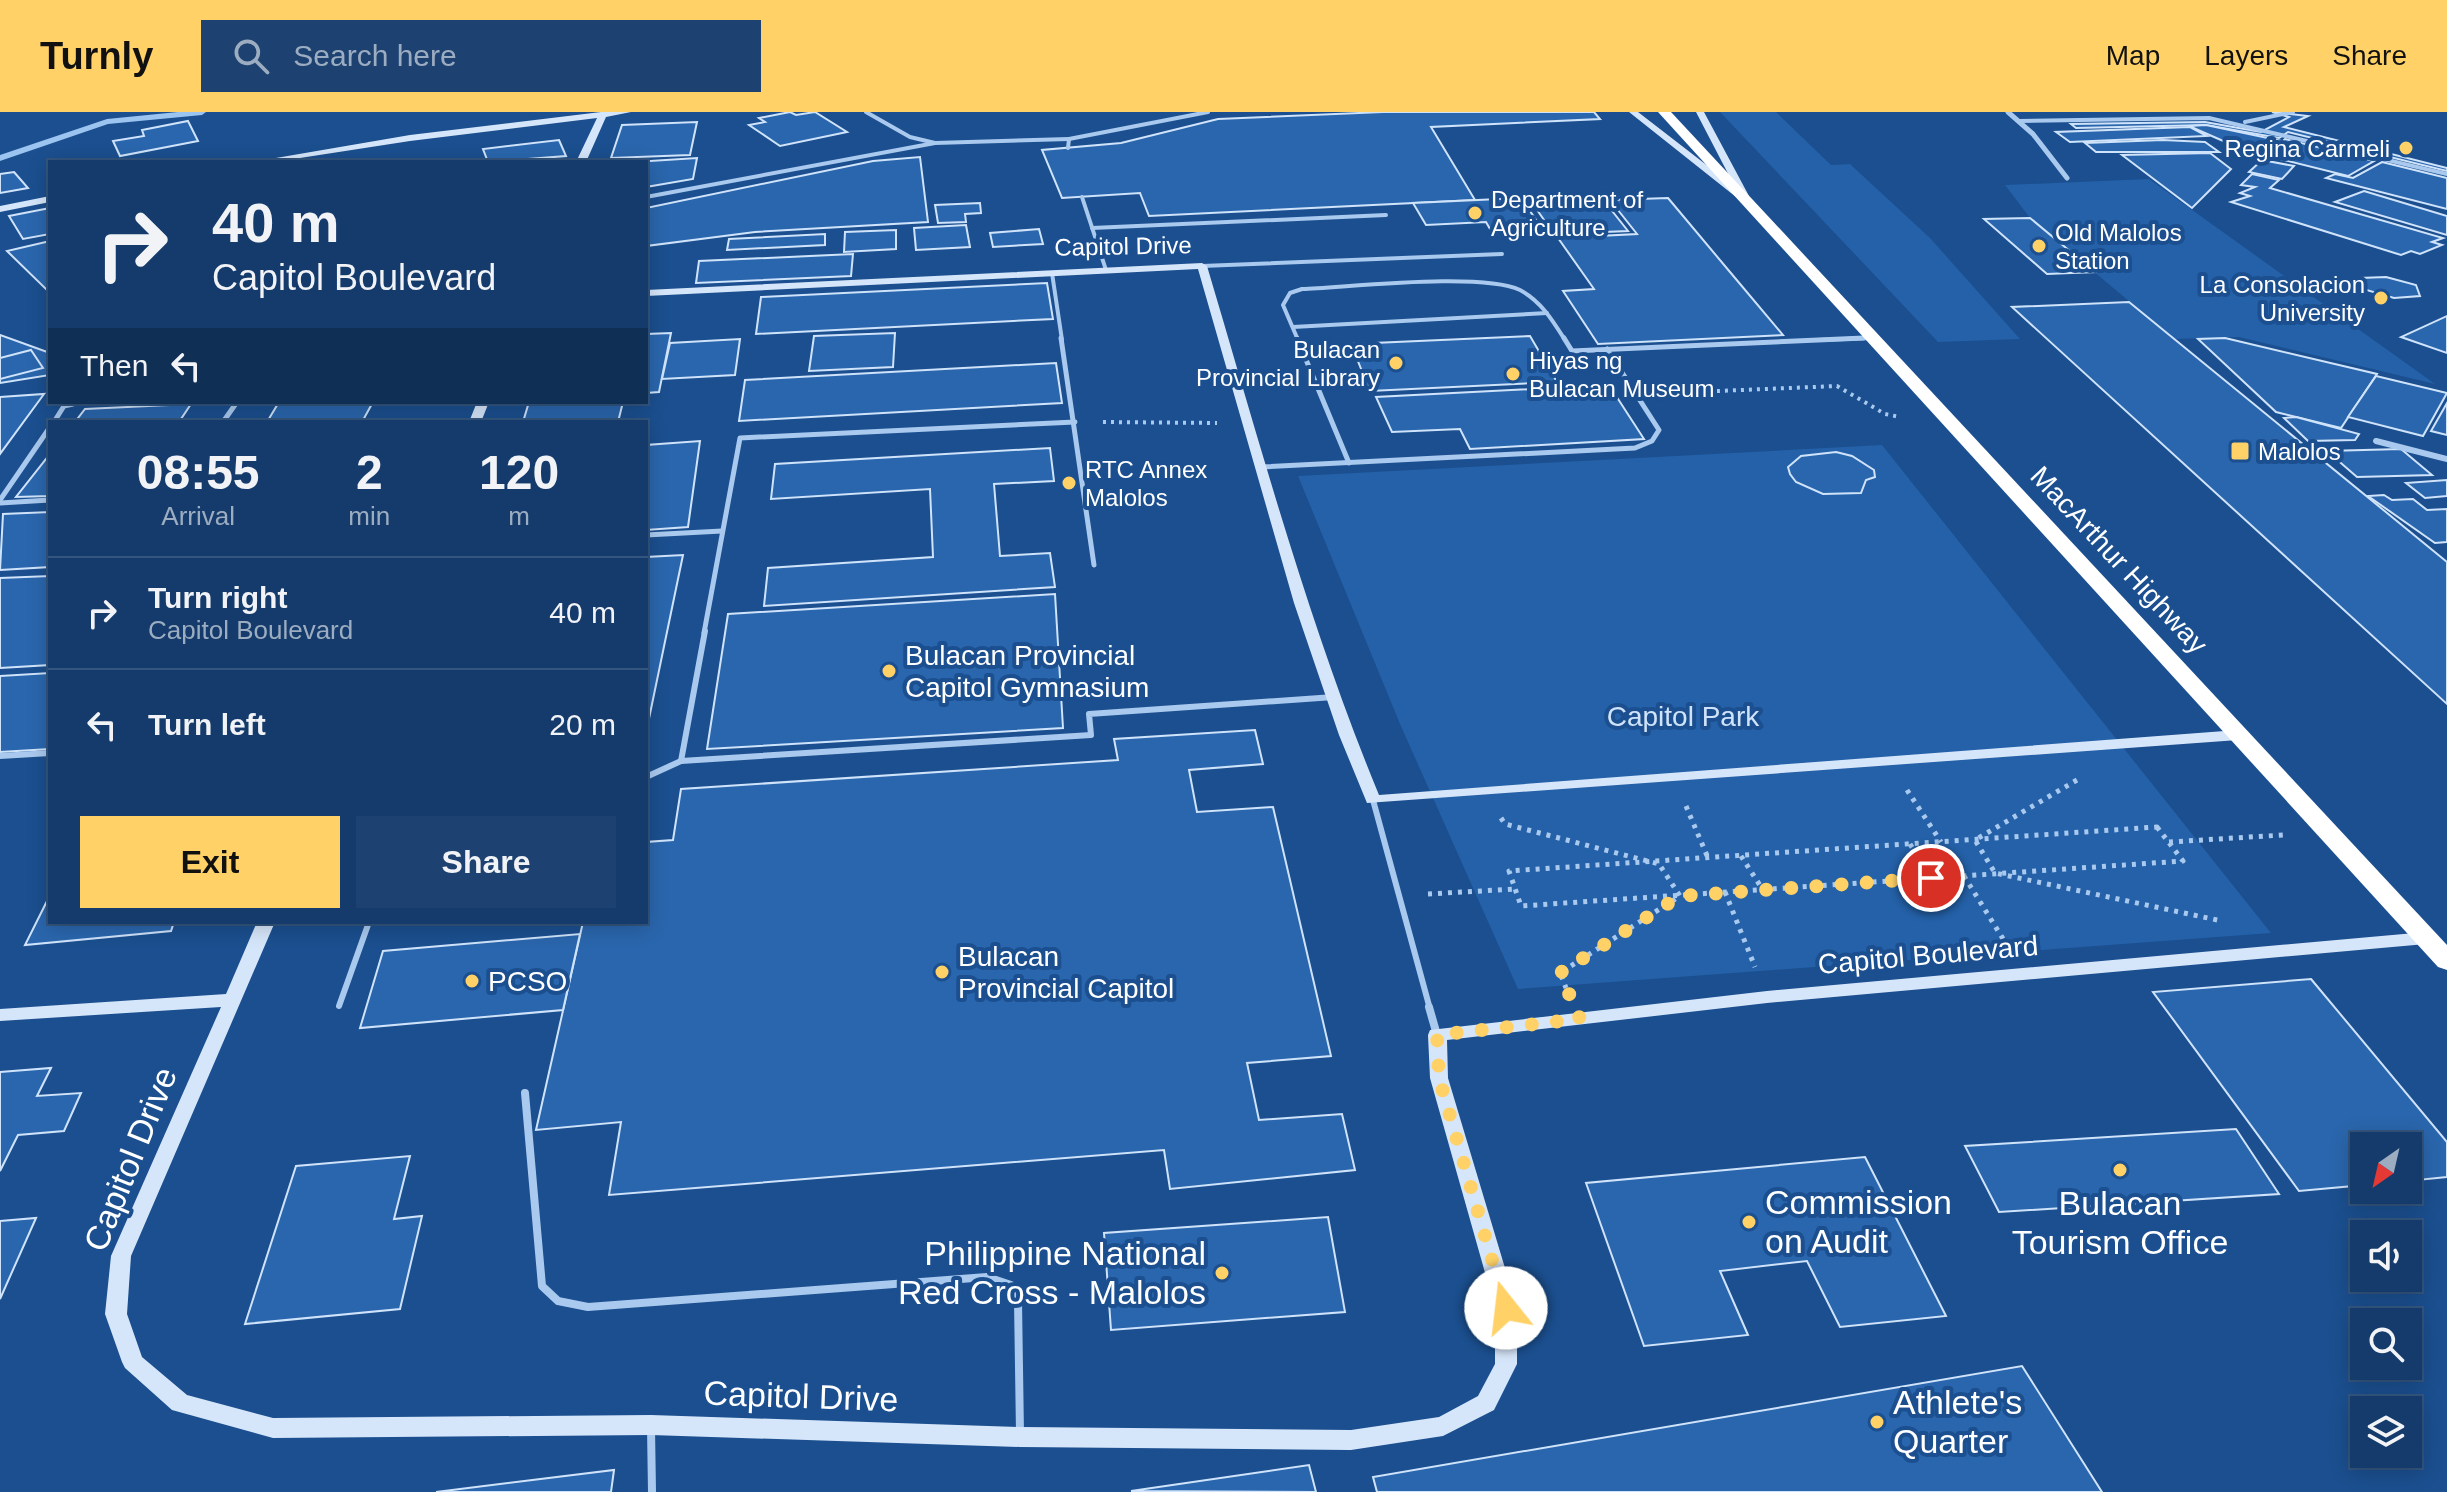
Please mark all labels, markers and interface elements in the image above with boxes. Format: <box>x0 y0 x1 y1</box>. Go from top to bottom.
search box <box>201 20 761 92</box>
icon: search <box>229 34 273 78</box>
text: Turnly <box>40 35 153 77</box>
text: Search here <box>293 39 457 72</box>
text: Map <box>2106 40 2160 71</box>
text: Layers <box>2204 40 2288 71</box>
text: Share <box>2332 40 2407 71</box>
place label: Regina Carmeli <box>2225 135 2390 162</box>
marker: Regina Carmeli <box>2397 139 2415 157</box>
place label: Department of Agriculture <box>1491 186 1643 241</box>
text: 40 m <box>212 191 340 254</box>
icon: right <box>80 192 184 296</box>
marker: Department of Agriculture <box>1466 204 1484 222</box>
place label: Old Malolos Station <box>2055 219 2182 274</box>
street label: Capitol Drive <box>1054 231 1192 261</box>
marker: Old Malolos Station <box>2030 237 2048 255</box>
text: Capitol Boulevard <box>212 257 496 298</box>
place label: La Consolacion University <box>2200 271 2365 326</box>
marker: La Consolacion University <box>2372 289 2390 307</box>
place label: Bulacan Provincial Library <box>1196 336 1380 391</box>
icon: left <box>164 344 208 388</box>
place label: Hiyas ng Bulacan Museum <box>1529 347 1714 402</box>
text: Then <box>80 349 148 382</box>
marker: Bulacan Provincial Library <box>1387 354 1405 372</box>
marker: Hiyas ng Bulacan Museum <box>1504 365 1522 383</box>
place label: Malolos <box>2258 438 2341 465</box>
marker: Malolos <box>2229 440 2251 462</box>
text: 08:55 <box>137 446 260 499</box>
text: 2 <box>356 446 383 499</box>
text: 120 <box>479 446 559 499</box>
place label: RTC Annex Malolos <box>1085 456 1207 511</box>
street label: MacArthur Highway <box>2024 460 2214 660</box>
marker: RTC Annex Malolos <box>1060 474 1078 492</box>
text: Arrival <box>161 501 235 531</box>
text: min <box>348 501 390 531</box>
text: m <box>508 501 530 531</box>
text: Turn right <box>148 581 287 614</box>
icon: right <box>80 591 124 635</box>
text: 40 m <box>549 596 616 629</box>
text: Capitol Boulevard <box>148 615 353 645</box>
place label: Bulacan Provincial Capitol Gymnasium <box>905 640 1149 703</box>
marker: Bulacan Provincial Capitol Gymnasium <box>880 662 898 680</box>
park label: Capitol Park <box>1607 701 1760 732</box>
icon: left <box>80 703 124 747</box>
text: Turn left <box>148 708 266 741</box>
text: 20 m <box>549 708 616 741</box>
button: Exit <box>80 816 340 908</box>
button: Share <box>356 816 616 908</box>
pin <box>1897 844 1965 912</box>
icon: arrive <box>1909 856 1953 900</box>
street label: Capitol Boulevard <box>1817 930 2039 980</box>
place label: Bulacan Provincial Capitol <box>958 941 1174 1004</box>
marker: Bulacan Provincial Capitol <box>933 963 951 981</box>
place label: PCSO <box>488 966 567 997</box>
marker: PCSO <box>463 972 481 990</box>
street label: Capitol Drive <box>76 1062 184 1256</box>
north arrow <box>2350 1132 2422 1204</box>
map controls <box>2350 1132 2422 1468</box>
marker: Bulacan Tourism Office <box>2111 1161 2129 1179</box>
place label: Commission on Audit <box>1765 1183 1952 1260</box>
place label: Bulacan Tourism Office <box>2012 1184 2228 1261</box>
marker: Commission on Audit <box>1740 1213 1758 1231</box>
button: sound <box>2350 1220 2422 1292</box>
place label: Philippine National Red Cross - Malolos <box>898 1234 1206 1311</box>
marker: Philippine National Red Cross - Malolos <box>1213 1264 1231 1282</box>
position arrow <box>1464 1266 1548 1350</box>
button: search <box>2350 1308 2422 1380</box>
street label: Capitol Drive <box>703 1374 899 1418</box>
place label: Athlete's Quarter <box>1893 1383 2022 1460</box>
button: layers <box>2350 1396 2422 1468</box>
marker: Athlete's Quarter <box>1868 1413 1886 1431</box>

